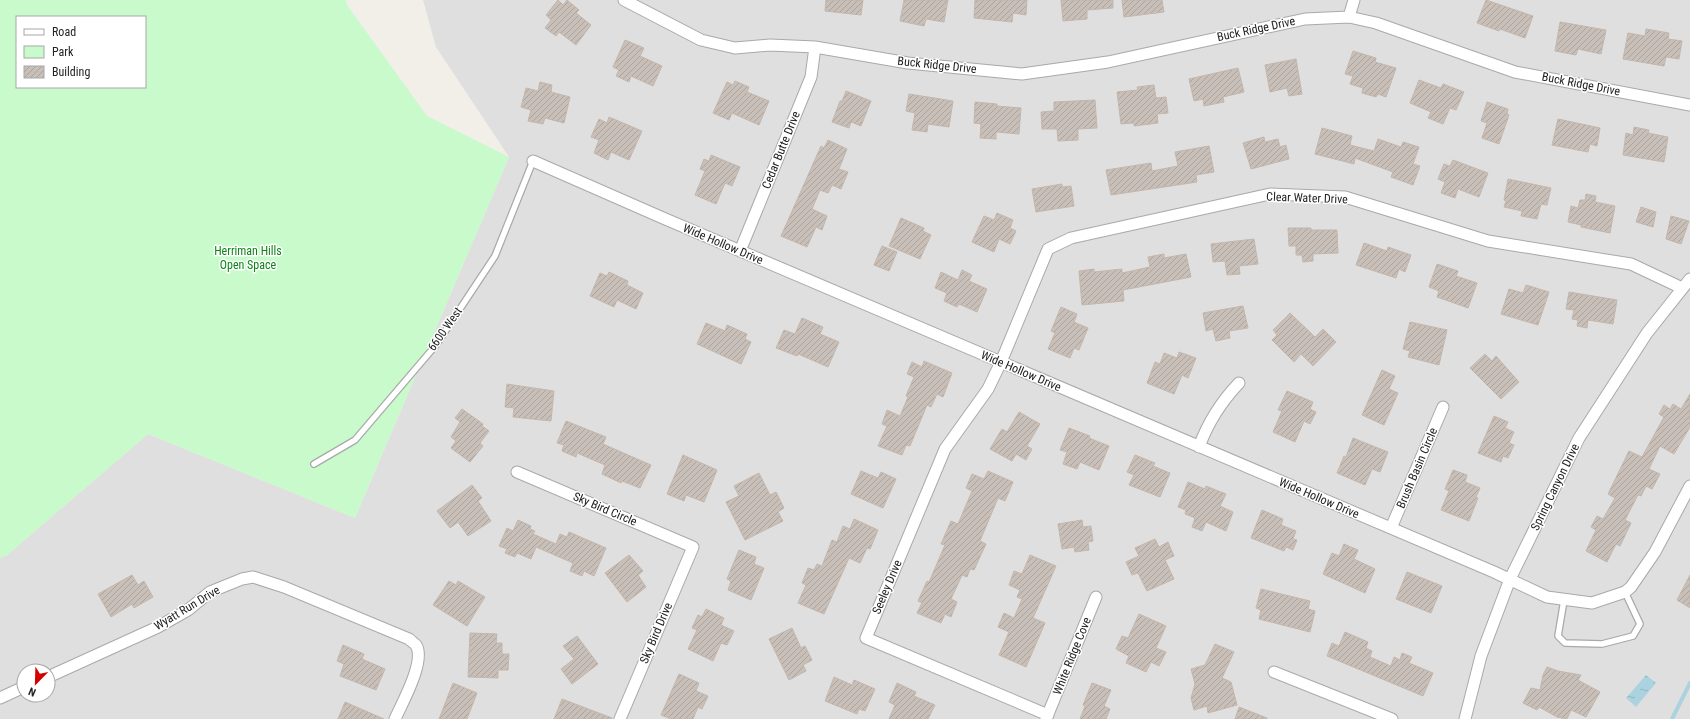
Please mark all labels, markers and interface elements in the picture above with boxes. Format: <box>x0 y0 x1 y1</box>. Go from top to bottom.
street label: Buck Ridge Drive <box>1216 14 1297 44</box>
legend <box>16 16 146 88</box>
text: Road <box>52 25 76 39</box>
text: Park <box>52 45 74 59</box>
street label: Buck Ridge Drive <box>897 54 978 76</box>
text: Building <box>52 65 90 79</box>
street label: Buck Ridge Drive <box>1541 70 1622 99</box>
street label: Cedar Butte Drive <box>759 109 803 191</box>
street label: Clear Water Drive <box>1266 190 1348 206</box>
street label: Wide Hollow Drive <box>681 221 766 267</box>
park label: Herriman Hills Open Space <box>214 244 282 272</box>
street label: 6600 West <box>425 304 465 354</box>
street label: Wide Hollow Drive <box>979 348 1064 394</box>
street label: Brush Basin Circle <box>1394 425 1440 510</box>
street label: Spring Canyon Drive <box>1528 441 1582 533</box>
street label: Wide Hollow Drive <box>1277 475 1362 521</box>
street label: Sky Bird Circle <box>571 489 639 529</box>
street label: Seeley Drive <box>869 557 905 616</box>
street label: Wyatt Run Drive <box>152 583 223 633</box>
street label: Sky Bird Drive <box>637 600 675 666</box>
street label: White Ridge Cove <box>1050 615 1094 697</box>
north arrow <box>16 663 56 703</box>
text: N <box>26 684 38 699</box>

